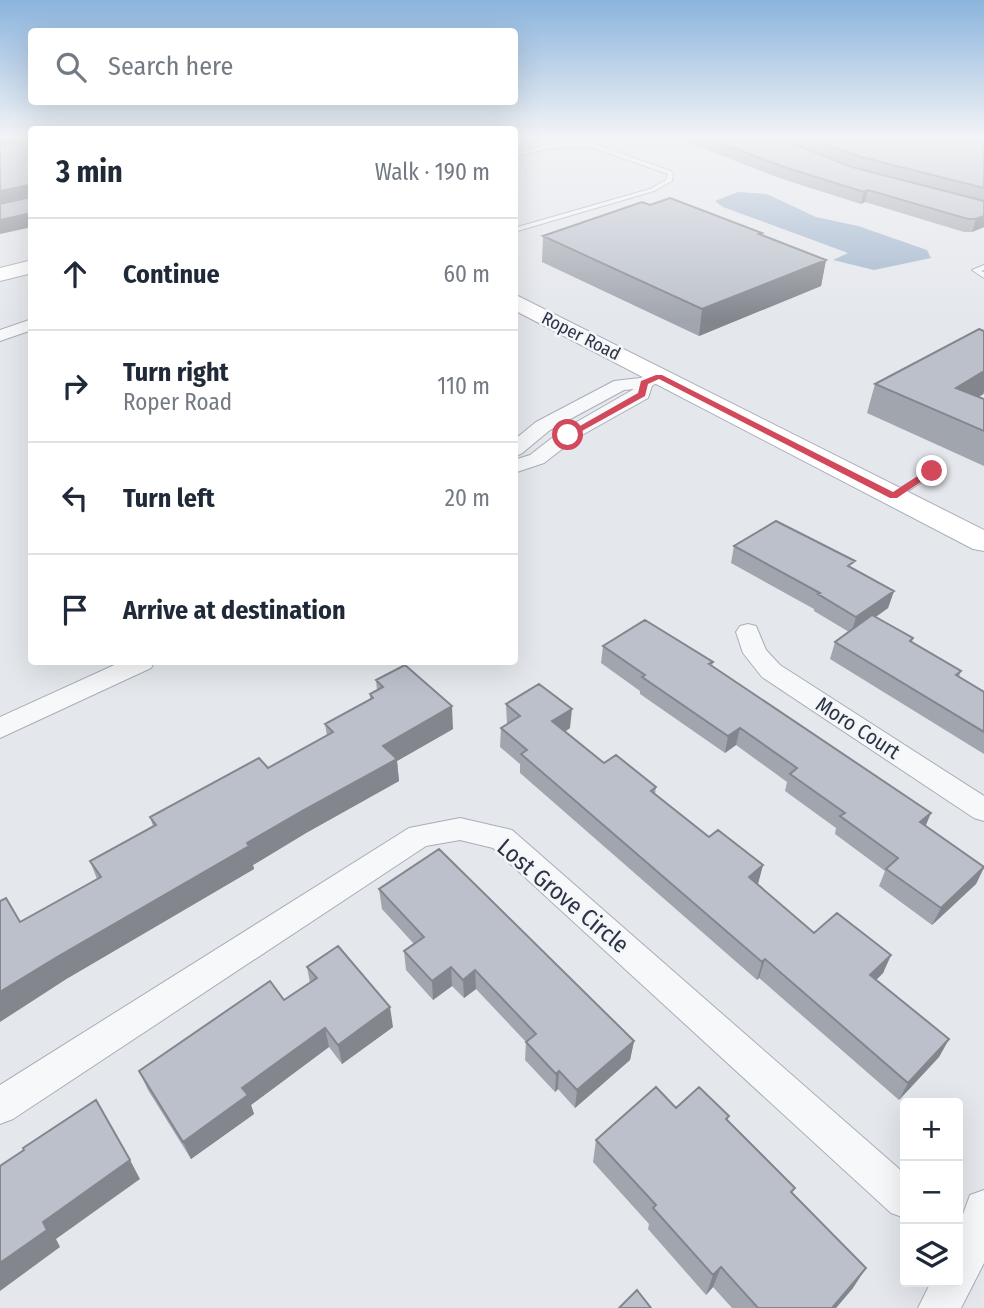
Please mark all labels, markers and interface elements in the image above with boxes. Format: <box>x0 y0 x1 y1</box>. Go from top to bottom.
search box <box>28 28 518 105</box>
icon: search <box>52 48 90 86</box>
text: Search here <box>108 51 233 82</box>
text: 3 min <box>56 154 123 190</box>
text: Walk · 190 m <box>375 158 490 186</box>
icon: ahead <box>56 255 94 293</box>
text: Continue <box>123 259 220 290</box>
text: 60 m <box>444 260 490 288</box>
street label: Roper Road <box>538 307 624 365</box>
text: Turn right <box>123 357 229 388</box>
icon: right <box>56 367 94 405</box>
text: 110 m <box>437 372 490 400</box>
text: Roper Road <box>123 388 232 416</box>
route start <box>552 419 583 450</box>
route end <box>916 455 947 486</box>
icon: left <box>56 479 94 517</box>
text: Turn left <box>123 483 215 514</box>
text: 20 m <box>445 484 490 512</box>
icon: arrive <box>56 591 94 629</box>
text: Arrive at destination <box>123 595 346 626</box>
street label: Moro Court <box>811 691 905 765</box>
street label: Lost Grove Circle <box>492 833 634 959</box>
map controls <box>900 1098 963 1287</box>
button: + <box>900 1098 963 1161</box>
button: − <box>900 1161 963 1224</box>
button: layers <box>900 1224 963 1287</box>

